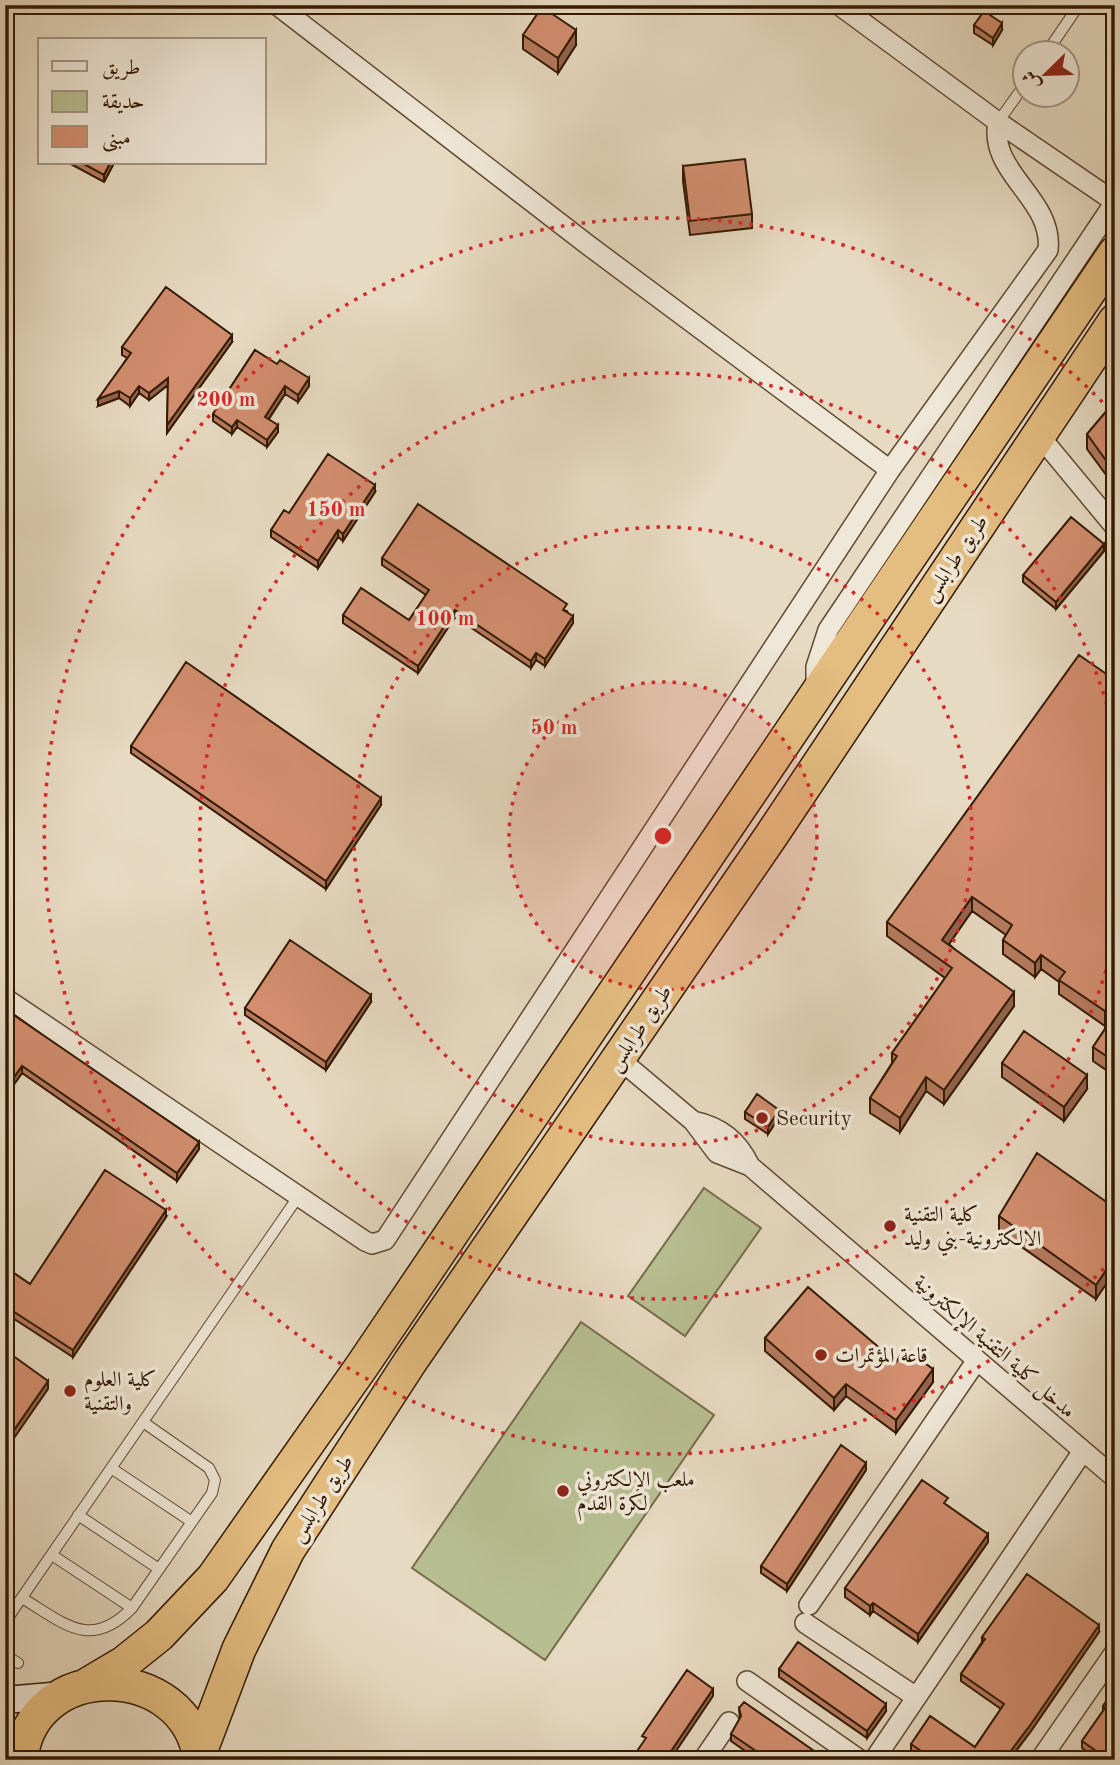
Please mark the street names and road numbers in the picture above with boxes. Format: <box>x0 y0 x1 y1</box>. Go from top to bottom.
street label: طريق طرابلس <box>920 512 994 607</box>
street label: طريق طرابلس <box>604 982 678 1077</box>
street label: مدخل كلية التقنية الإلكترونية <box>907 1270 1080 1426</box>
street label: طريق طرابلس <box>287 1452 360 1547</box>

